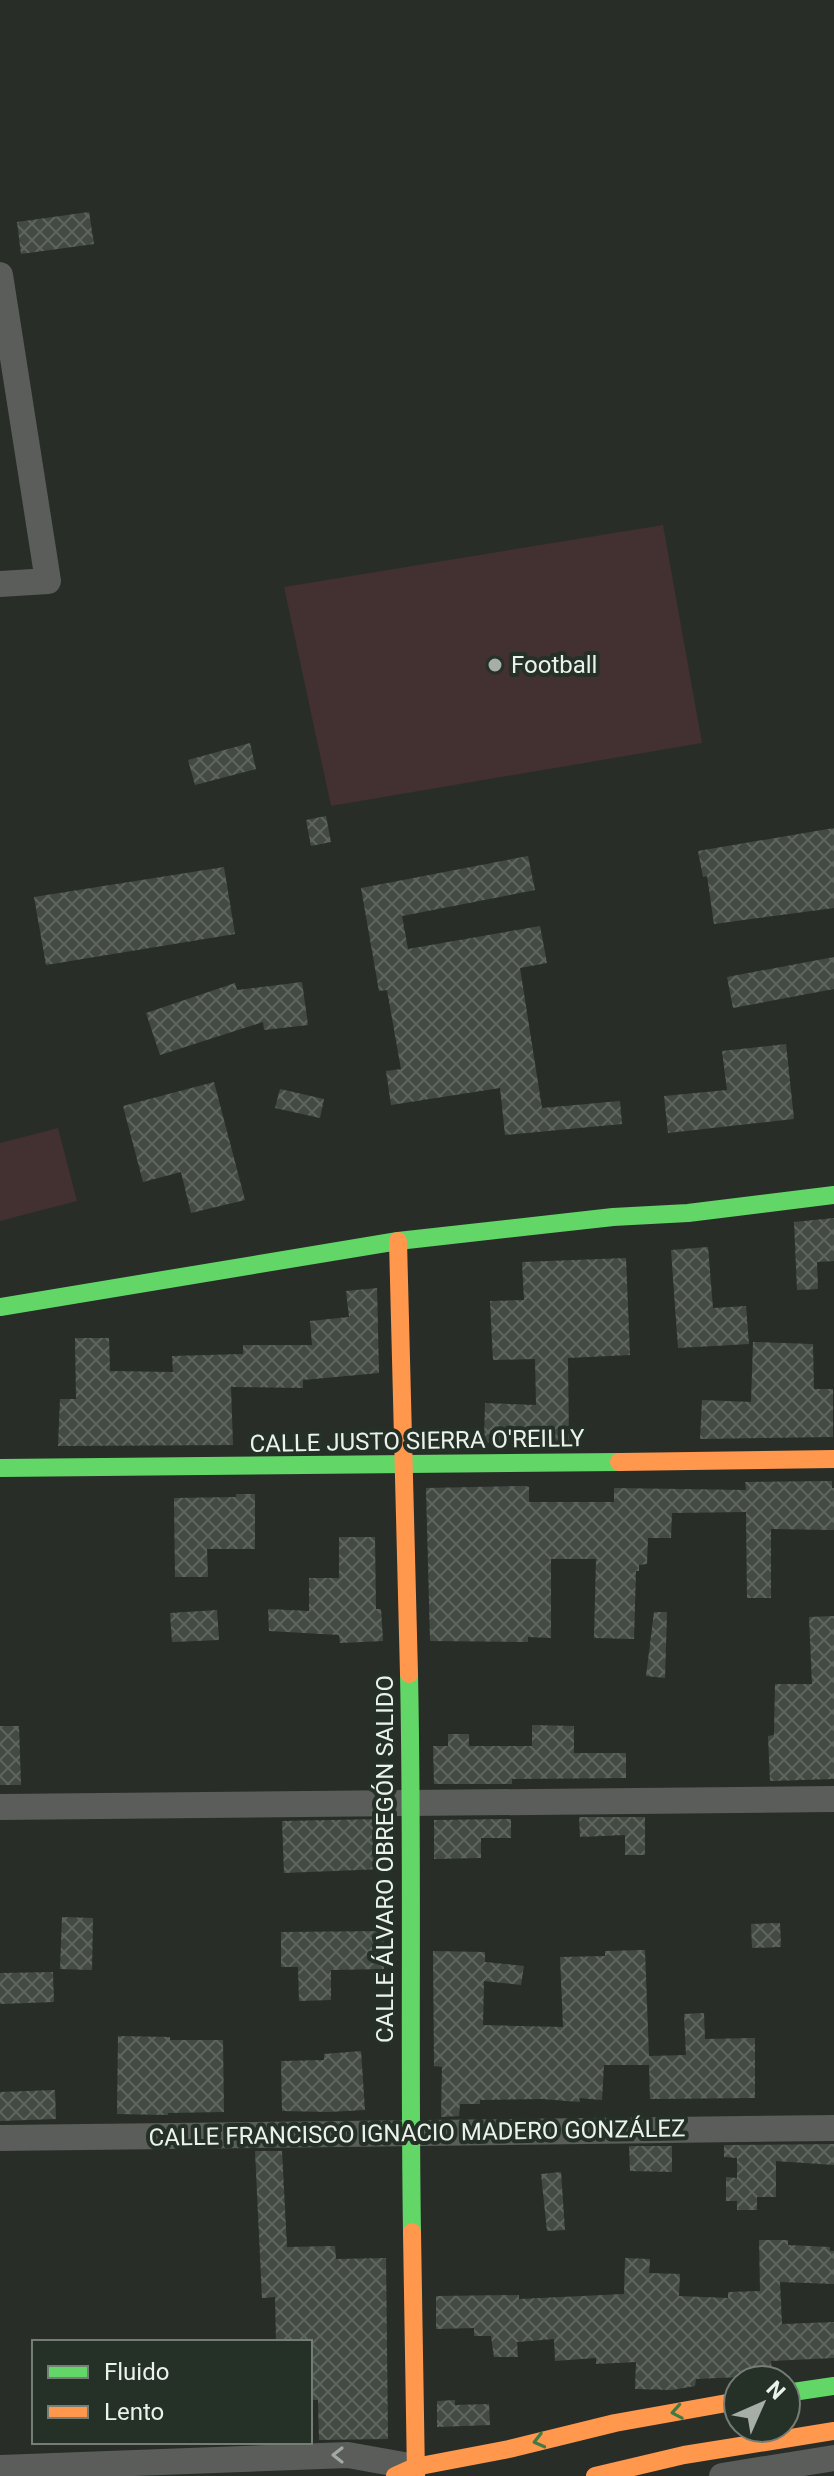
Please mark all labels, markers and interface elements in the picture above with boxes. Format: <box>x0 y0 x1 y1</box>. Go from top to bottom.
place label: Football <box>511 651 597 679</box>
marker: Football <box>486 656 504 674</box>
street label: CALLE JUSTO SIERRA O'REILLY <box>249 1424 585 1458</box>
street label: CALLE ÁLVARO OBREGÓN SALIDO <box>371 1675 399 2043</box>
street label: CALLE FRANCISCO IGNACIO MADERO GONZÁLEZ <box>148 2114 686 2152</box>
legend <box>32 2340 312 2444</box>
text: Fluido <box>104 2358 169 2386</box>
north arrow <box>722 2364 802 2444</box>
text: N <box>761 2376 790 2405</box>
text: Lento <box>104 2398 164 2426</box>
one-way arrow <box>670 2403 683 2420</box>
one-way arrow <box>533 2432 547 2449</box>
one-way arrow <box>331 2446 344 2464</box>

